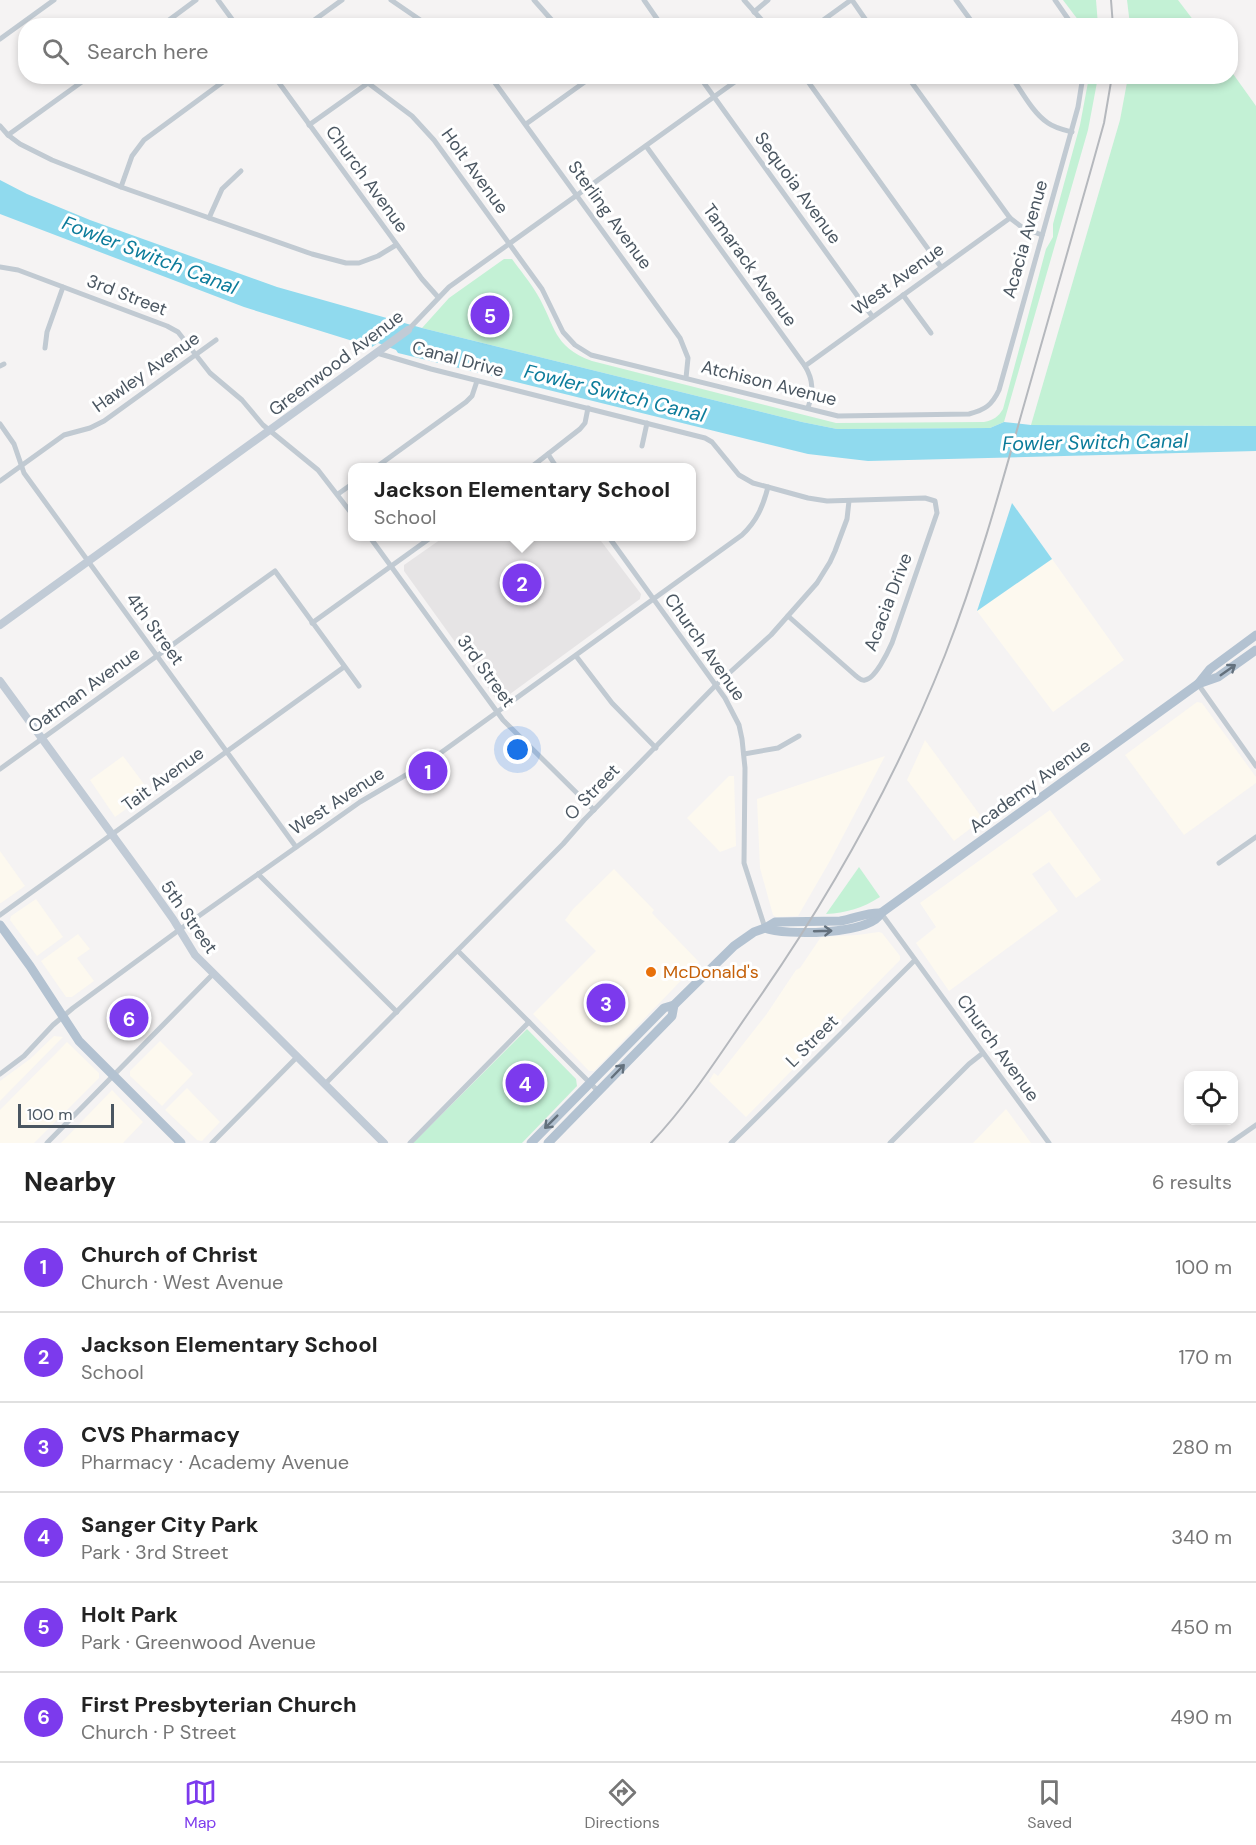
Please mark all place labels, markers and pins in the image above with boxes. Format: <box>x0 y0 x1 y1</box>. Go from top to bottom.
pin: 5 <box>470 292 510 338</box>
pin: 2 <box>502 560 542 606</box>
pin: 1 <box>408 748 448 794</box>
place label: McDonald's <box>663 960 759 984</box>
marker: McDonald's <box>644 965 658 979</box>
pin: 3 <box>586 980 626 1026</box>
pin: 6 <box>110 996 148 1040</box>
pin: 4 <box>506 1060 544 1106</box>

